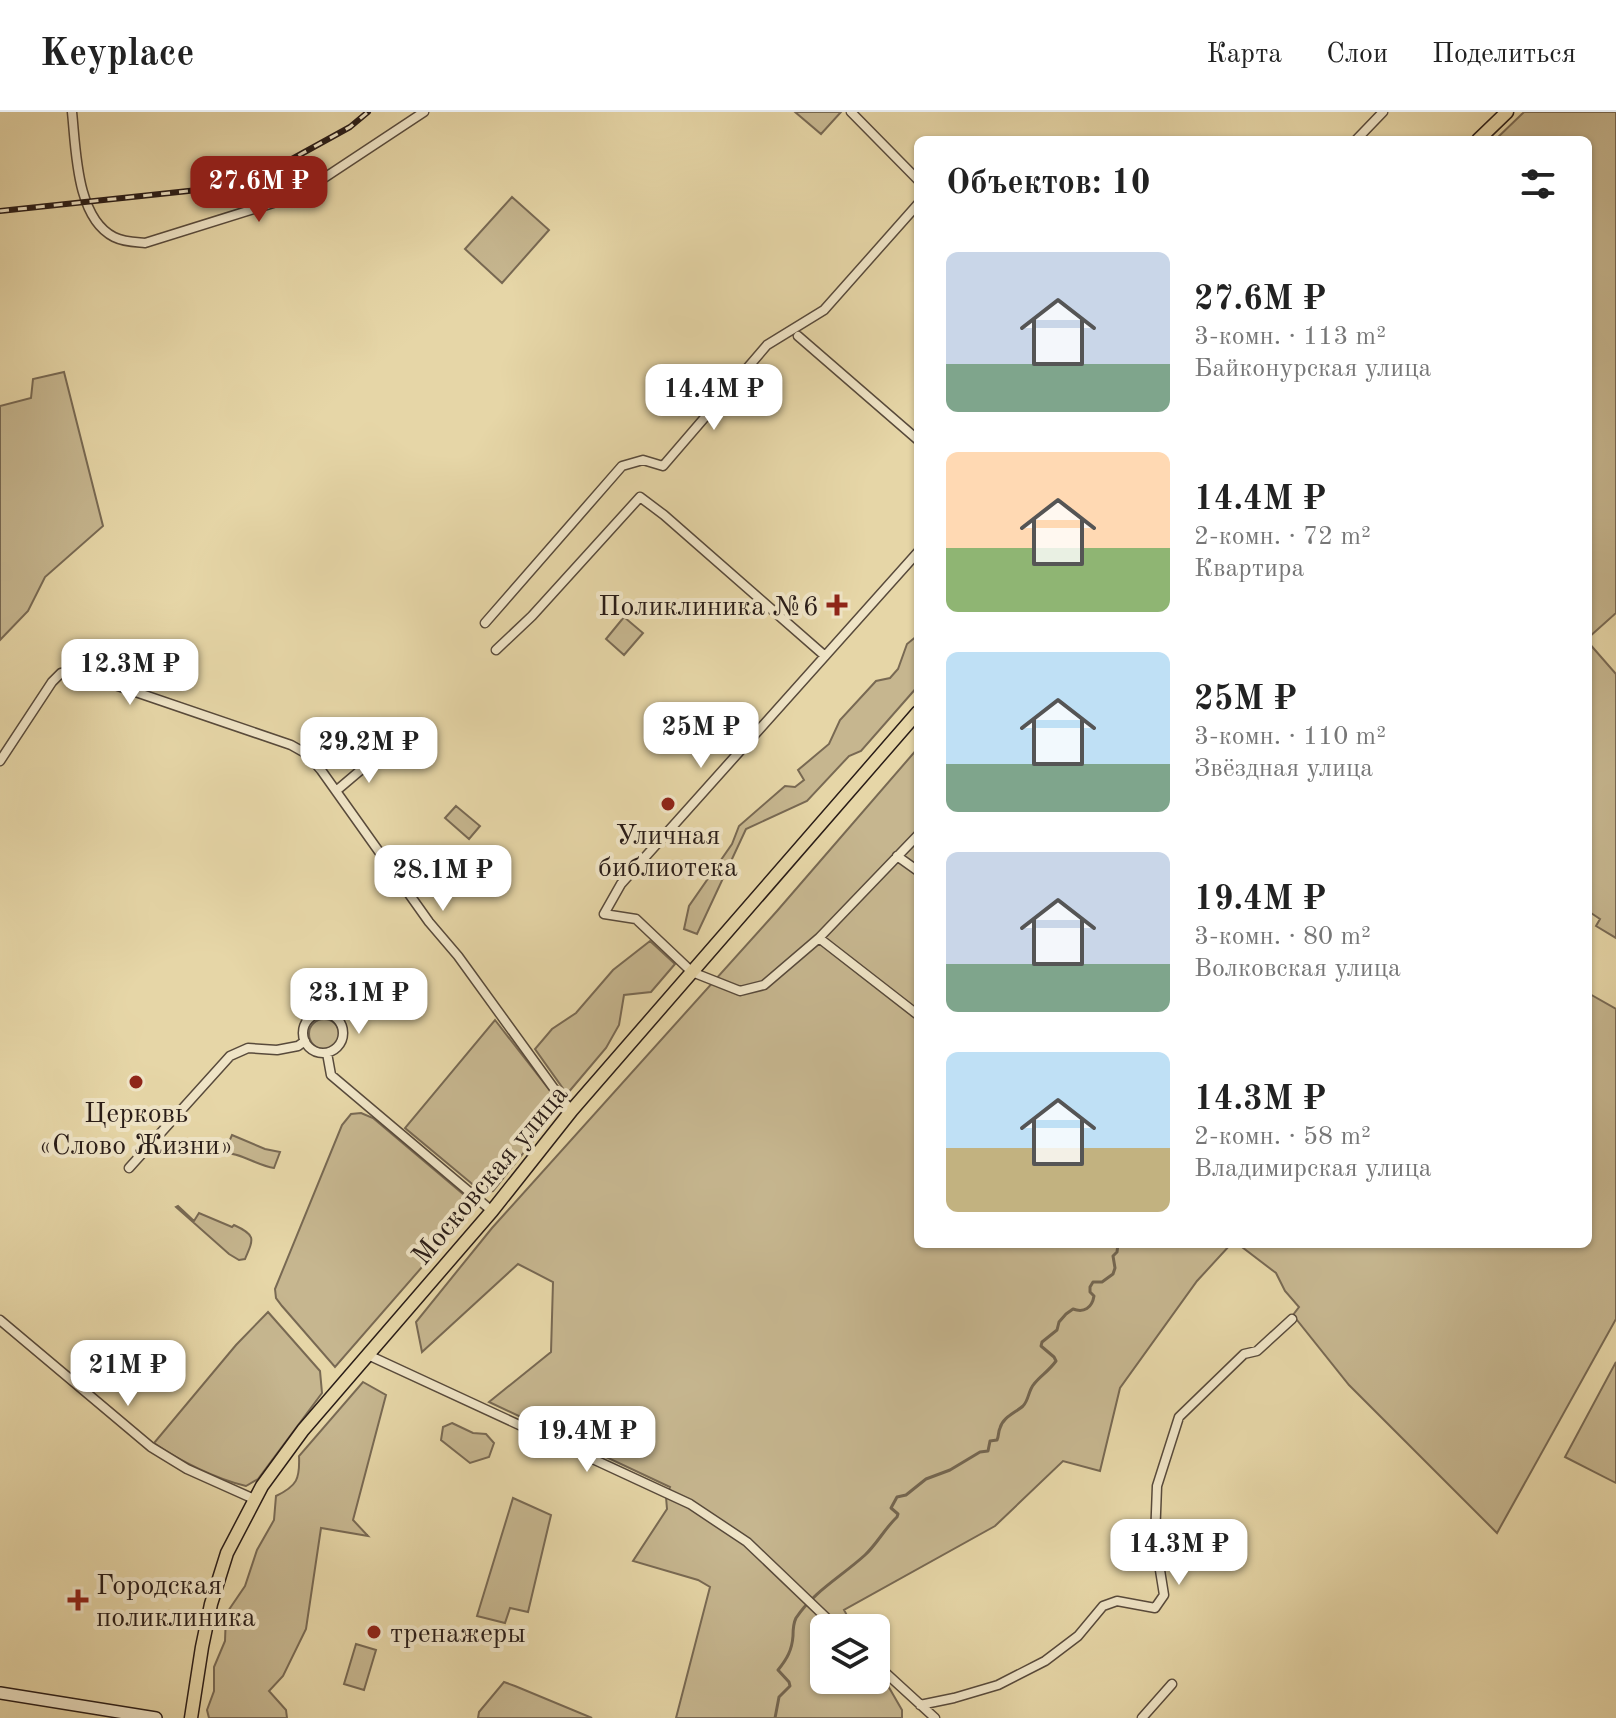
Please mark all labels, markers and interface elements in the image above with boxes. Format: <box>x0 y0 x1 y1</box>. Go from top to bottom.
text: Keyplace <box>40 36 195 74</box>
text: Карта <box>1206 41 1282 69</box>
text: Слои <box>1326 41 1388 69</box>
text: Поделиться <box>1432 41 1576 69</box>
pin: 27.6M ₽ <box>185 156 333 224</box>
icon: filters <box>1516 162 1560 206</box>
text: Объектов: 10 <box>946 167 1150 201</box>
text: 27.6M ₽ <box>208 169 310 195</box>
text: 27.6M ₽ <box>1194 283 1326 317</box>
icon: home <box>1010 284 1106 380</box>
text: 3-комн. · 113 m² <box>1194 324 1386 350</box>
text: Байконурская улица <box>1194 356 1431 382</box>
pin: 14.4M ₽ <box>640 364 788 432</box>
text: 14.4M ₽ <box>663 377 765 403</box>
text: 14.4M ₽ <box>1194 483 1326 517</box>
icon: home <box>1010 484 1106 580</box>
text: 2-комн. · 72 m² <box>1194 524 1371 550</box>
text: Квартира <box>1194 556 1304 582</box>
place label: Поликлиника №6 <box>598 594 819 622</box>
marker: Поликлиника №6 <box>826 594 848 616</box>
pin: 12.3M ₽ <box>56 639 204 707</box>
text: 12.3M ₽ <box>79 652 181 678</box>
text: 25M ₽ <box>1194 683 1297 717</box>
icon: home <box>1010 684 1106 780</box>
pin: 25M ₽ <box>645 702 757 770</box>
text: 25M ₽ <box>662 715 740 741</box>
pin: 29.2M ₽ <box>295 717 443 785</box>
text: 3-комн. · 110 m² <box>1194 724 1386 750</box>
text: 29.2M ₽ <box>318 730 420 756</box>
text: Звёздная улица <box>1194 756 1373 782</box>
marker: Уличная библиотека <box>659 795 677 813</box>
place label: Уличная библиотека <box>598 823 738 883</box>
pin: 28.1M ₽ <box>369 845 517 913</box>
text: 28.1M ₽ <box>392 858 494 884</box>
text: 19.4M ₽ <box>1194 883 1326 917</box>
icon: home <box>1010 884 1106 980</box>
text: 3-комн. · 80 m² <box>1194 924 1371 950</box>
text: Волковская улица <box>1194 956 1401 982</box>
pin: 23.1M ₽ <box>285 968 433 1036</box>
text: 23.1M ₽ <box>308 981 410 1007</box>
marker: Церковь «Слово Жизни» <box>127 1073 145 1091</box>
street label: Московская улица <box>408 1081 574 1271</box>
text: 14.3M ₽ <box>1194 1083 1326 1117</box>
icon: home <box>1010 1084 1106 1180</box>
place label: Церковь «Слово Жизни» <box>39 1101 233 1161</box>
text: 2-комн. · 58 m² <box>1194 1124 1371 1150</box>
text: Владимирская улица <box>1194 1156 1432 1182</box>
pin: 21M ₽ <box>72 1340 184 1408</box>
text: 21M ₽ <box>89 1353 167 1379</box>
pin: 19.4M ₽ <box>513 1406 661 1474</box>
text: 19.4M ₽ <box>536 1419 638 1445</box>
pin: 14.3M ₽ <box>1105 1519 1253 1587</box>
text: 14.3M ₽ <box>1128 1532 1230 1558</box>
place label: Городская поликлиника <box>96 1573 256 1633</box>
marker: Городская поликлиника <box>67 1589 89 1611</box>
map controls <box>810 1614 890 1694</box>
button: layers <box>810 1614 890 1694</box>
place label: тренажеры <box>390 1621 526 1649</box>
marker: тренажеры <box>365 1623 383 1641</box>

